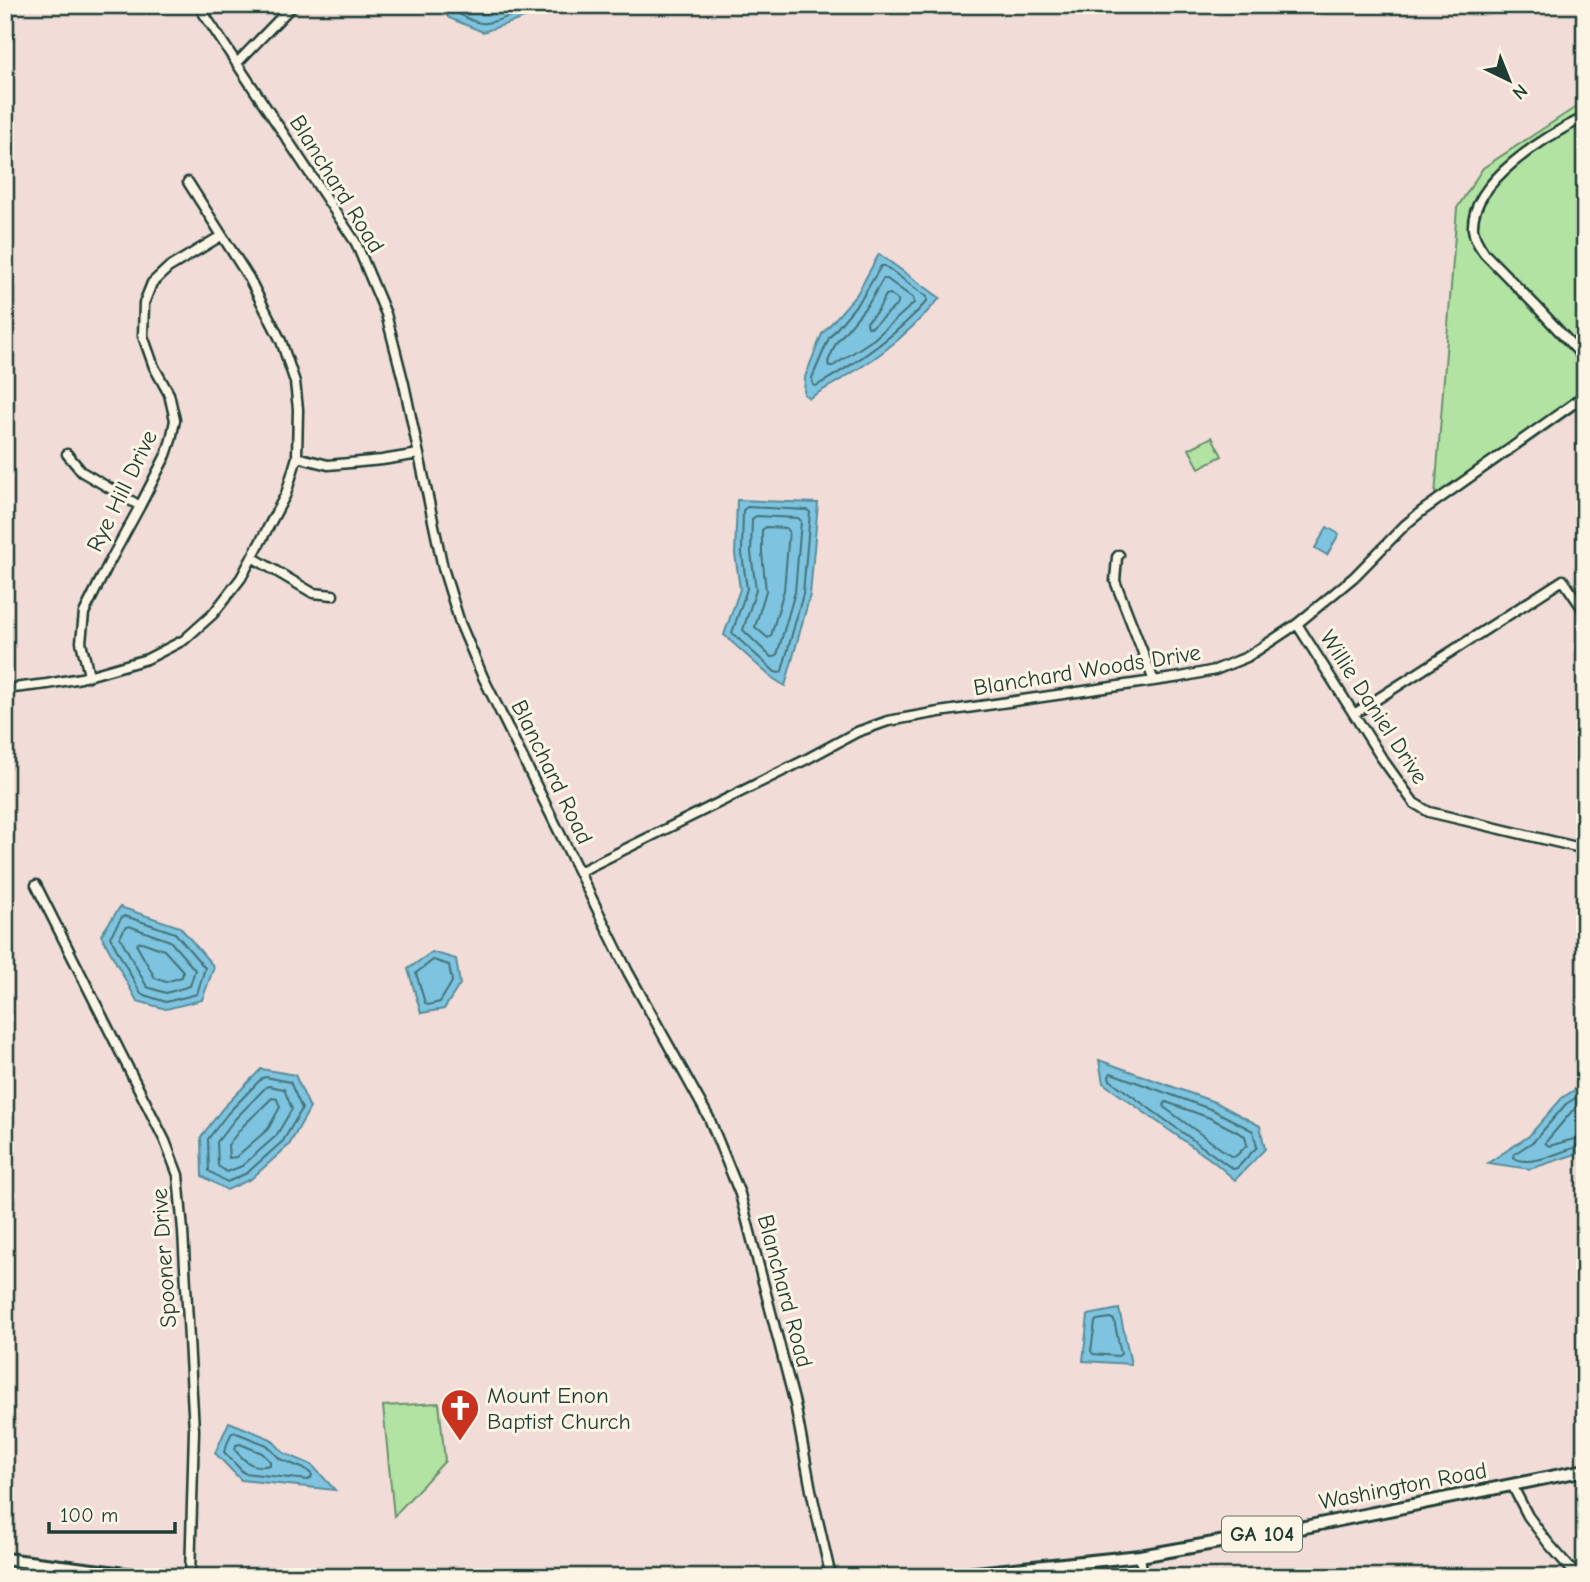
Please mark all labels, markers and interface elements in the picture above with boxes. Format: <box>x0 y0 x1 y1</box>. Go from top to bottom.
north arrow <box>1474 46 1544 116</box>
text: N <box>1508 79 1532 104</box>
street label: Blanchard Road <box>284 110 390 258</box>
street label: Rye Hill Drive <box>81 426 163 556</box>
street label: Willie Daniel Drive <box>1314 625 1434 789</box>
street label: Blanchard Woods Drive <box>971 639 1203 701</box>
street label: Blanchard Road <box>505 695 599 849</box>
street label: Spooner Drive <box>146 1187 182 1329</box>
street label: Blanchard Road <box>752 1212 818 1370</box>
place label: Mount Enon Baptist Church <box>487 1382 631 1435</box>
church icon: Mount Enon Baptist Church <box>439 1387 481 1442</box>
street label: Washington Road <box>1317 1456 1489 1516</box>
scale bar <box>49 1491 175 1535</box>
text: 100 m <box>60 1503 118 1527</box>
road number: GA 104 <box>1222 1516 1302 1552</box>

